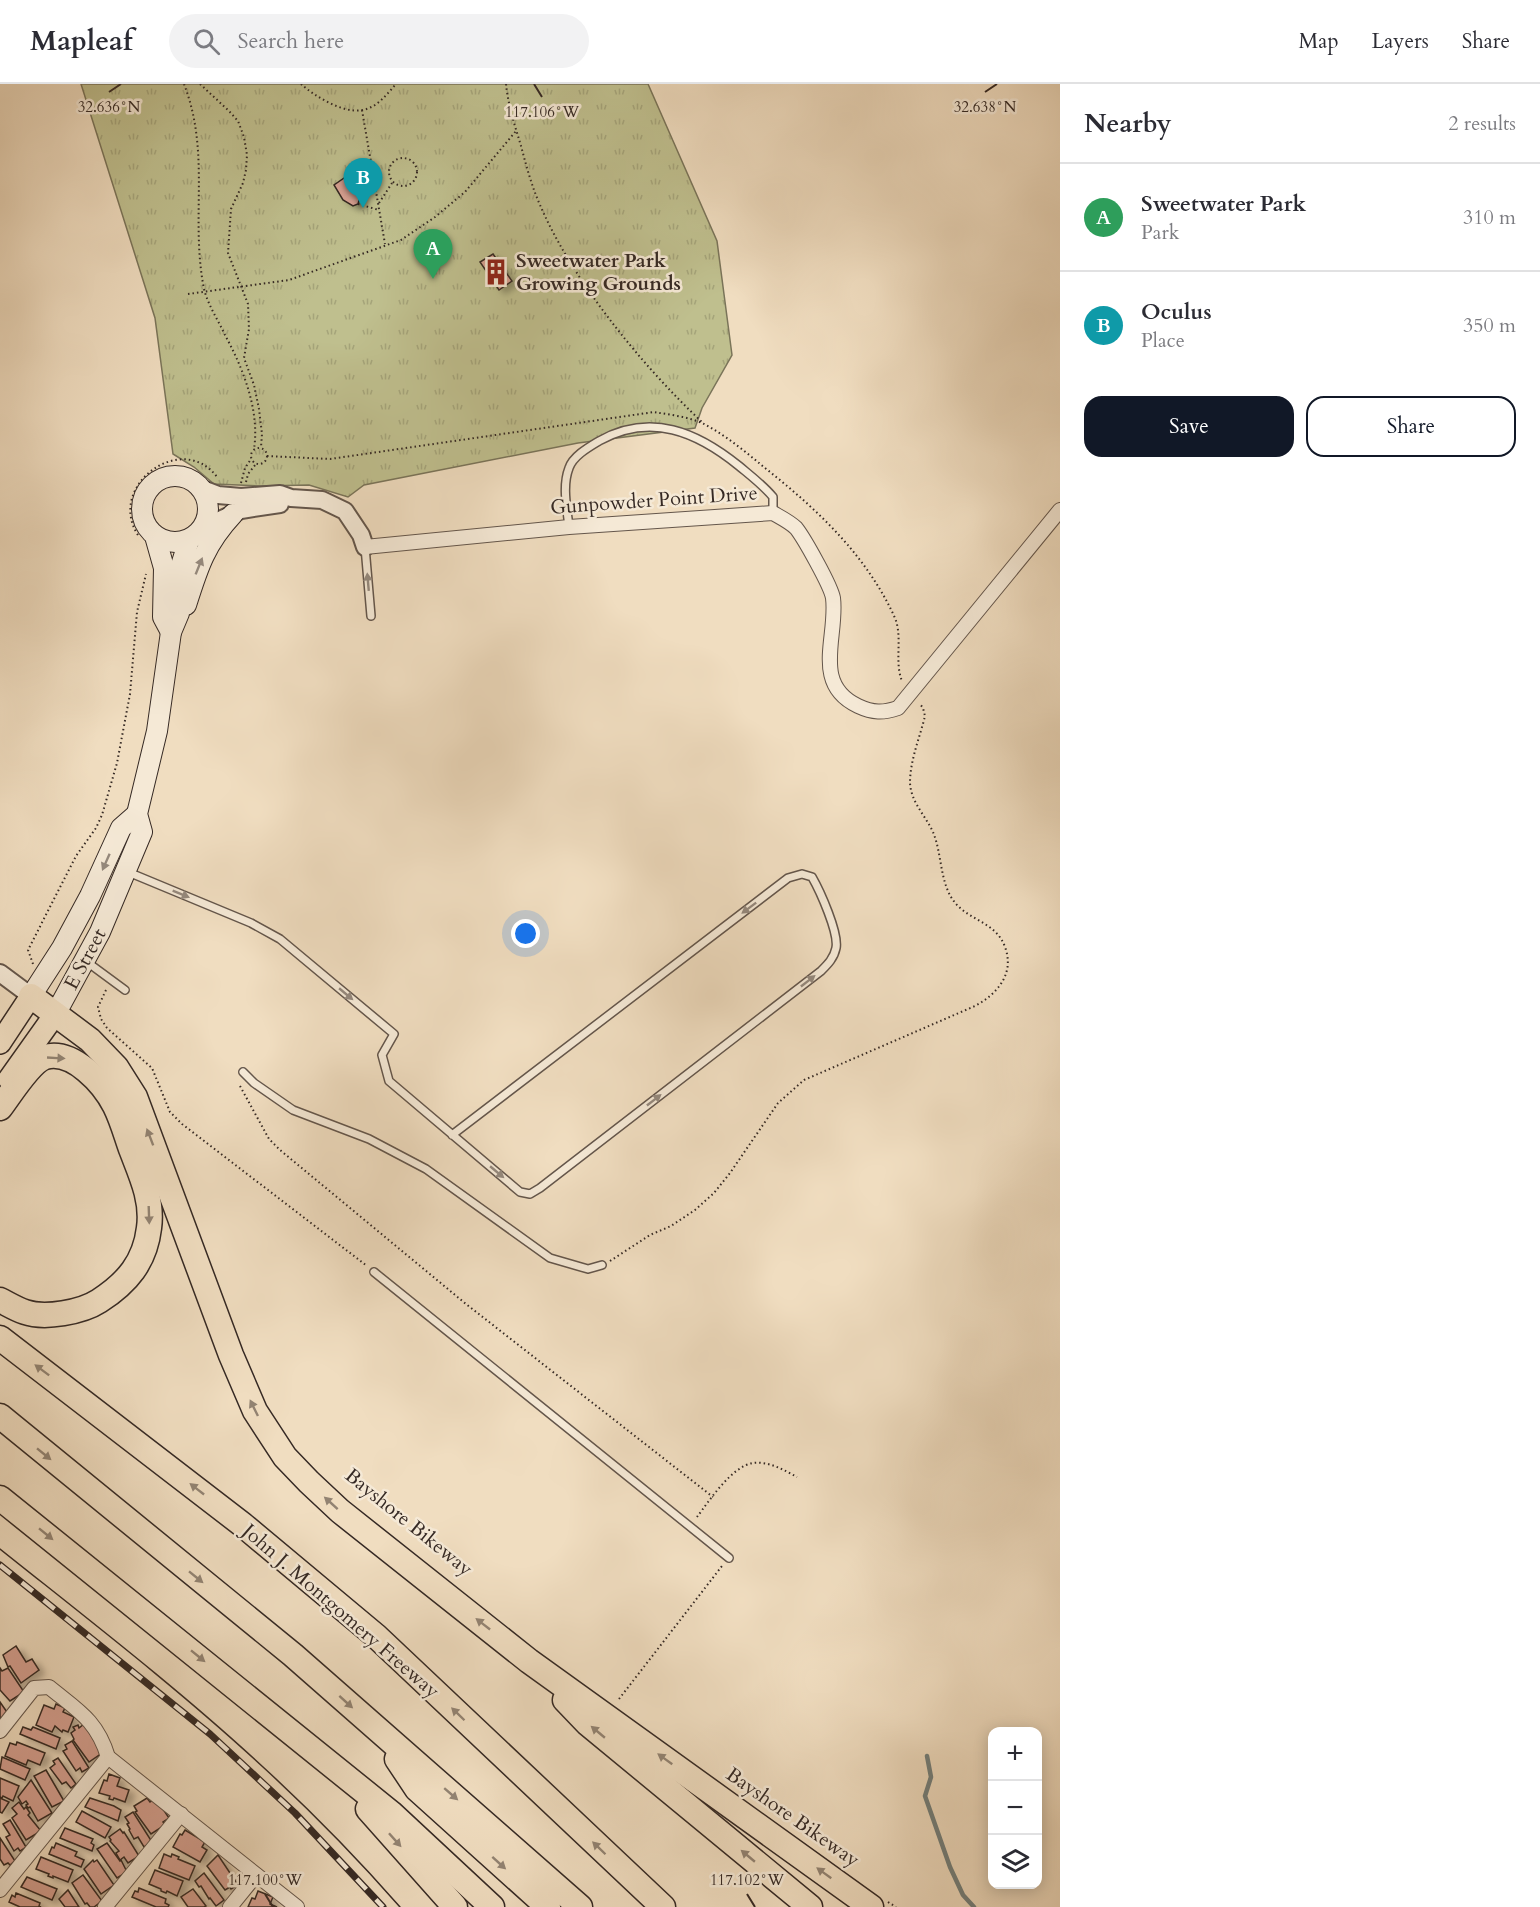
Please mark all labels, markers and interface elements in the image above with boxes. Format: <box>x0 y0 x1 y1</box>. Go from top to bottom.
search box <box>169 14 589 68</box>
text: Mapleaf <box>30 22 133 60</box>
icon: search <box>190 25 223 58</box>
text: Search here <box>238 26 344 56</box>
text: Map <box>1299 27 1339 56</box>
text: Layers <box>1372 27 1429 56</box>
text: Share <box>1462 27 1510 56</box>
text: 32.636°N <box>78 97 141 117</box>
text: 32.638°N <box>954 97 1017 117</box>
text: 117.106°W <box>505 102 580 122</box>
text: Nearby <box>1084 106 1172 141</box>
text: 2 results <box>1448 110 1516 137</box>
pin: B <box>344 158 382 208</box>
text: Sweetwater Park <box>1141 189 1306 219</box>
text: A <box>1096 204 1111 231</box>
text: 310 m <box>1463 204 1516 231</box>
text: Park <box>1141 219 1179 246</box>
pin: A <box>414 230 452 279</box>
place label: Sweetwater Park Growing Grounds <box>516 247 681 297</box>
building icon: Sweetwater Park Growing Grounds <box>481 257 511 287</box>
text: Oculus <box>1141 297 1212 327</box>
text: B <box>1096 312 1111 339</box>
text: 350 m <box>1463 312 1516 339</box>
text: Place <box>1141 327 1185 354</box>
button: Save <box>1084 396 1294 457</box>
button: Share <box>1306 396 1516 457</box>
street label: Gunpowder Point Drive <box>549 479 759 521</box>
one-way arrow <box>195 557 204 575</box>
one-way arrow <box>363 572 373 591</box>
one-way arrow <box>101 853 111 871</box>
one-way arrow <box>172 889 190 899</box>
one-way arrow <box>741 902 756 914</box>
your location <box>511 919 540 948</box>
street label: E Street <box>58 923 113 994</box>
one-way arrow <box>800 975 816 987</box>
one-way arrow <box>338 987 353 1000</box>
one-way arrow <box>47 1053 66 1063</box>
one-way arrow <box>646 1095 661 1107</box>
one-way arrow <box>145 1128 155 1146</box>
one-way arrow <box>489 1166 505 1179</box>
one-way arrow <box>144 1206 153 1225</box>
one-way arrow <box>35 1364 51 1376</box>
one-way arrow <box>249 1399 258 1416</box>
one-way arrow <box>37 1448 52 1460</box>
street label: Bayshore Bikeway <box>339 1462 479 1582</box>
one-way arrow <box>189 1483 205 1495</box>
one-way arrow <box>324 1497 339 1510</box>
street label: John J. Montgomery Freeway <box>234 1516 446 1705</box>
one-way arrow <box>38 1528 54 1541</box>
one-way arrow <box>188 1570 203 1583</box>
one-way arrow <box>475 1618 491 1631</box>
one-way arrow <box>190 1649 206 1662</box>
one-way arrow <box>338 1695 353 1709</box>
one-way arrow <box>451 1707 465 1721</box>
one-way arrow <box>590 1726 606 1739</box>
map controls <box>988 1727 1042 1889</box>
button: + <box>988 1727 1042 1781</box>
one-way arrow <box>658 1753 674 1765</box>
street label: Bayshore Bikeway <box>721 1761 866 1873</box>
button: − <box>988 1781 1042 1835</box>
one-way arrow <box>443 1787 458 1801</box>
one-way arrow <box>388 1832 401 1847</box>
button: layers <box>988 1835 1042 1889</box>
one-way arrow <box>592 1841 607 1855</box>
one-way arrow <box>741 1851 756 1863</box>
one-way arrow <box>491 1856 506 1869</box>
one-way arrow <box>816 1867 832 1879</box>
text: 117.100°W <box>228 1870 303 1890</box>
text: 117.102°W <box>710 1870 785 1890</box>

